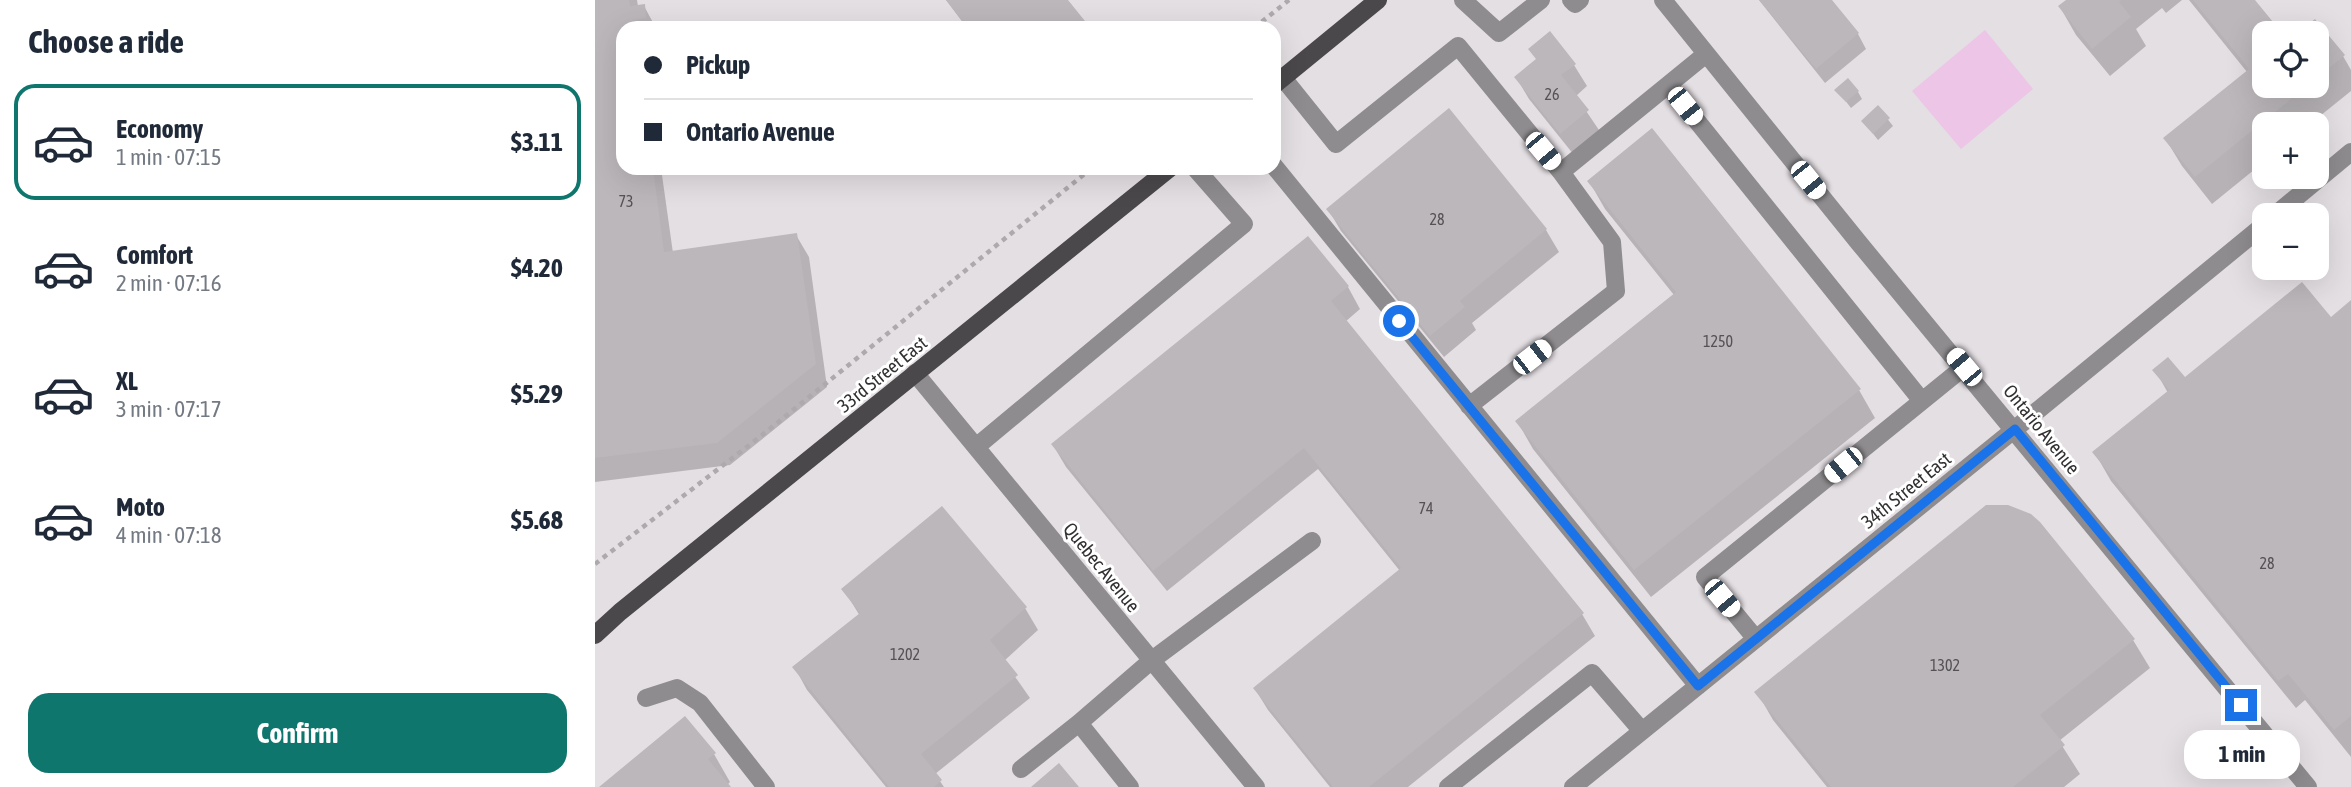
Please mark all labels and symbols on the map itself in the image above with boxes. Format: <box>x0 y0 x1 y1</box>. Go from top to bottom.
car <box>1664 83 1707 129</box>
house number: 26 <box>1544 85 1560 103</box>
car <box>1522 128 1565 174</box>
car <box>1787 157 1830 203</box>
house number: 73 <box>618 192 634 210</box>
house number: 28 <box>1429 210 1445 228</box>
route start <box>1383 305 1415 337</box>
street label: 33rd Street East <box>833 331 931 417</box>
house number: 1250 <box>1703 332 1733 350</box>
car <box>1509 336 1556 378</box>
car <box>1943 344 1986 390</box>
street label: Ontario Avenue <box>1999 380 2085 478</box>
car <box>1821 444 1866 486</box>
street label: 34th Street East <box>1857 447 1955 533</box>
house number: 74 <box>1418 499 1434 517</box>
street label: Quebec Avenue <box>1059 518 1145 616</box>
house number: 28 <box>2259 554 2275 572</box>
car <box>1701 575 1744 621</box>
house number: 1202 <box>890 645 920 663</box>
house number: 1302 <box>1930 656 1960 674</box>
route end <box>2225 689 2257 721</box>
callout: 1 min <box>2183 730 2299 778</box>

